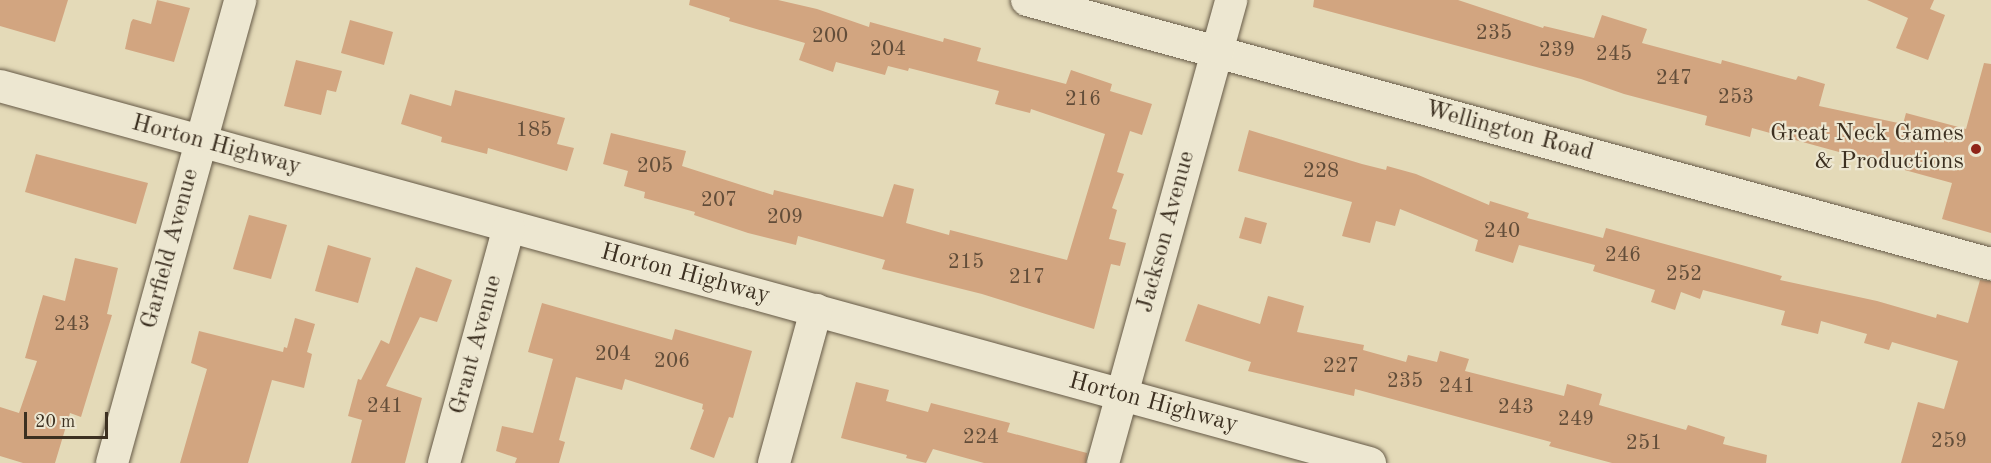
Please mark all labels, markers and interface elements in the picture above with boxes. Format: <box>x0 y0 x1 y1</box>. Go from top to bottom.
house number: 235 <box>1476 21 1512 47</box>
house number: 200 <box>812 24 848 50</box>
house number: 204 <box>870 37 906 63</box>
house number: 239 <box>1539 38 1575 64</box>
house number: 245 <box>1596 42 1632 68</box>
house number: 247 <box>1656 66 1692 92</box>
house number: 253 <box>1718 85 1754 111</box>
house number: 216 <box>1065 87 1101 113</box>
street label: Wellington Road <box>1422 96 1596 168</box>
street label: Horton Highway <box>128 110 304 182</box>
house number: 185 <box>516 118 552 144</box>
place label: Great Neck Games & Productions <box>1770 121 1964 177</box>
marker: Great Neck Games & Productions <box>1969 142 1983 156</box>
street label: Jackson Avenue <box>1132 148 1202 316</box>
house number: 205 <box>637 154 673 180</box>
house number: 228 <box>1303 159 1339 185</box>
street label: Garfield Avenue <box>136 166 206 332</box>
house number: 207 <box>701 188 737 214</box>
house number: 209 <box>767 205 803 231</box>
house number: 240 <box>1484 219 1520 245</box>
street label: Horton Highway <box>597 239 773 311</box>
house number: 246 <box>1605 243 1641 269</box>
house number: 215 <box>948 250 984 276</box>
house number: 252 <box>1666 262 1702 288</box>
house number: 217 <box>1009 265 1045 291</box>
street label: Grant Avenue <box>445 272 509 418</box>
house number: 243 <box>54 312 90 338</box>
house number: 204 <box>595 342 631 368</box>
house number: 206 <box>654 349 690 375</box>
house number: 227 <box>1323 354 1359 380</box>
street label: Horton Highway <box>1065 368 1241 440</box>
house number: 235 <box>1387 369 1423 395</box>
house number: 241 <box>1439 374 1475 400</box>
house number: 241 <box>367 394 403 420</box>
house number: 243 <box>1498 395 1534 421</box>
scale bar <box>27 400 111 438</box>
house number: 249 <box>1558 407 1594 433</box>
text: 20 m <box>35 413 75 431</box>
house number: 224 <box>963 425 999 451</box>
house number: 259 <box>1931 429 1967 455</box>
house number: 251 <box>1626 431 1662 457</box>

